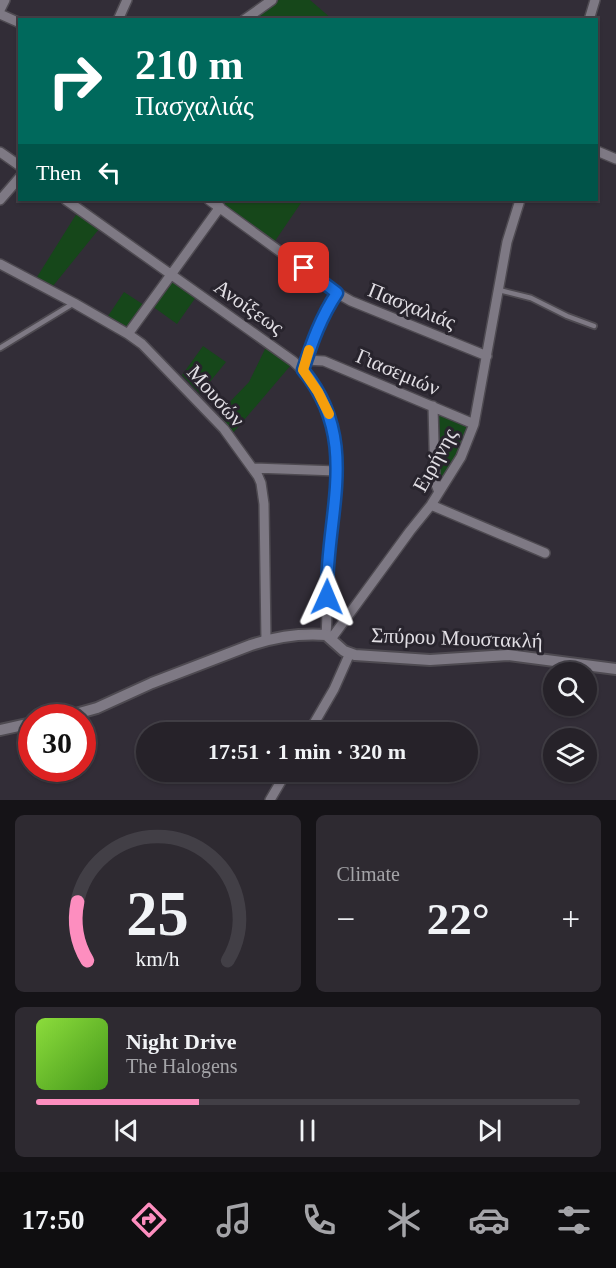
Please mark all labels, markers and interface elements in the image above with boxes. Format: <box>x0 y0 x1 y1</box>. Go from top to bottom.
icon: right <box>36 42 114 120</box>
text: 210 m <box>135 42 244 88</box>
text: Πασχαλιάς <box>135 91 254 121</box>
icon: left <box>93 156 126 189</box>
text: Then <box>36 160 81 185</box>
pin <box>278 242 329 293</box>
icon: arrive <box>287 251 320 284</box>
street label: Ανοίξεως <box>210 274 289 340</box>
street label: Πασχαλιάς <box>365 278 460 335</box>
street label: Γιασεμιών <box>353 344 443 400</box>
street label: Μουσών <box>182 360 250 432</box>
street label: Ειρήνης <box>408 424 462 496</box>
position arrow <box>295 565 359 629</box>
street label: Σπύρου Μουστακλή <box>371 623 543 653</box>
map controls <box>543 662 597 782</box>
button: search <box>543 662 597 716</box>
speed limit sign: 30 <box>18 704 96 782</box>
button: layers <box>543 728 597 782</box>
text: 17:51 · 1 min · 320 m <box>208 739 406 764</box>
text: Climate <box>337 863 400 885</box>
text: 25 <box>127 879 189 948</box>
text: 22° <box>427 894 490 944</box>
text: − <box>337 901 355 937</box>
text: + <box>561 901 580 937</box>
text: km/h <box>136 947 180 971</box>
text: Night Drive <box>126 1029 237 1054</box>
text: The Halogens <box>126 1055 238 1077</box>
icon: previous <box>110 1114 143 1147</box>
icon: pause <box>291 1114 324 1147</box>
icon: next <box>473 1114 506 1147</box>
icon: directions <box>128 1199 170 1241</box>
icon: music <box>213 1199 255 1241</box>
icon: phone <box>298 1199 340 1241</box>
icon: climate <box>383 1199 425 1241</box>
icon: car <box>468 1199 510 1241</box>
icon: filters <box>553 1199 595 1241</box>
text: 17:50 <box>22 1205 85 1235</box>

